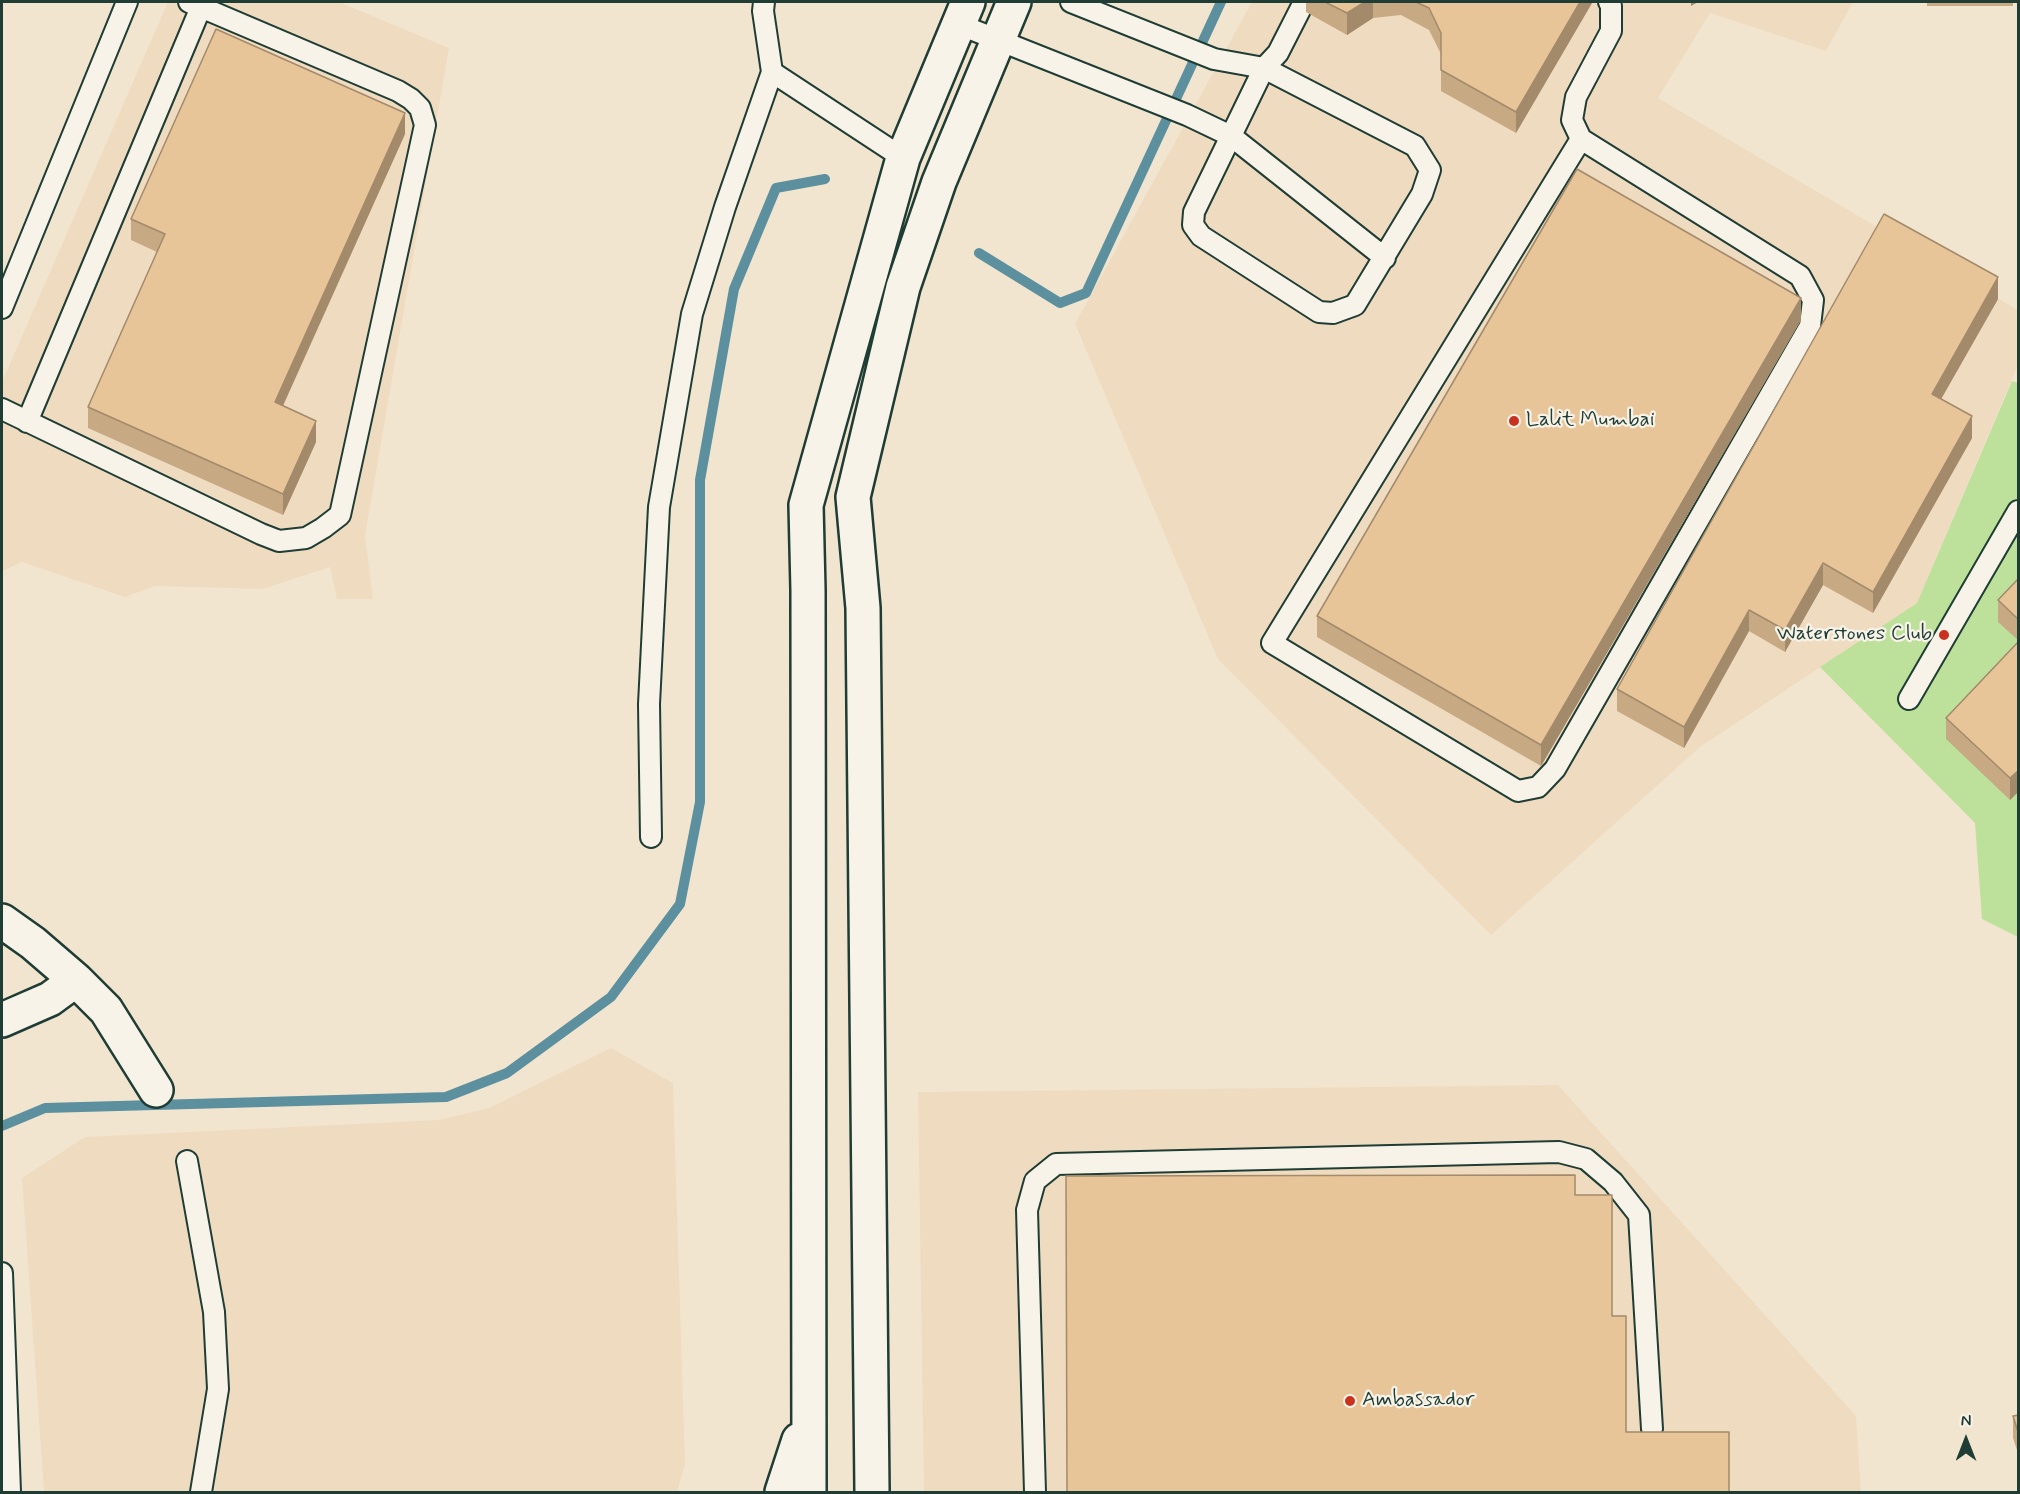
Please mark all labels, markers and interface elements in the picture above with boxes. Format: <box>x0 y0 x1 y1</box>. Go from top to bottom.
place label: Lalit Mumbai <box>1526 408 1655 434</box>
marker: Lalit Mumbai <box>1507 414 1521 428</box>
place label: Waterstones Club <box>1777 622 1932 648</box>
marker: Waterstones Club <box>1937 628 1951 642</box>
place label: Ambassador <box>1362 1388 1475 1414</box>
marker: Ambassador <box>1343 1394 1357 1408</box>
north arrow <box>1936 1410 1996 1470</box>
text: N <box>1961 1411 1971 1432</box>

